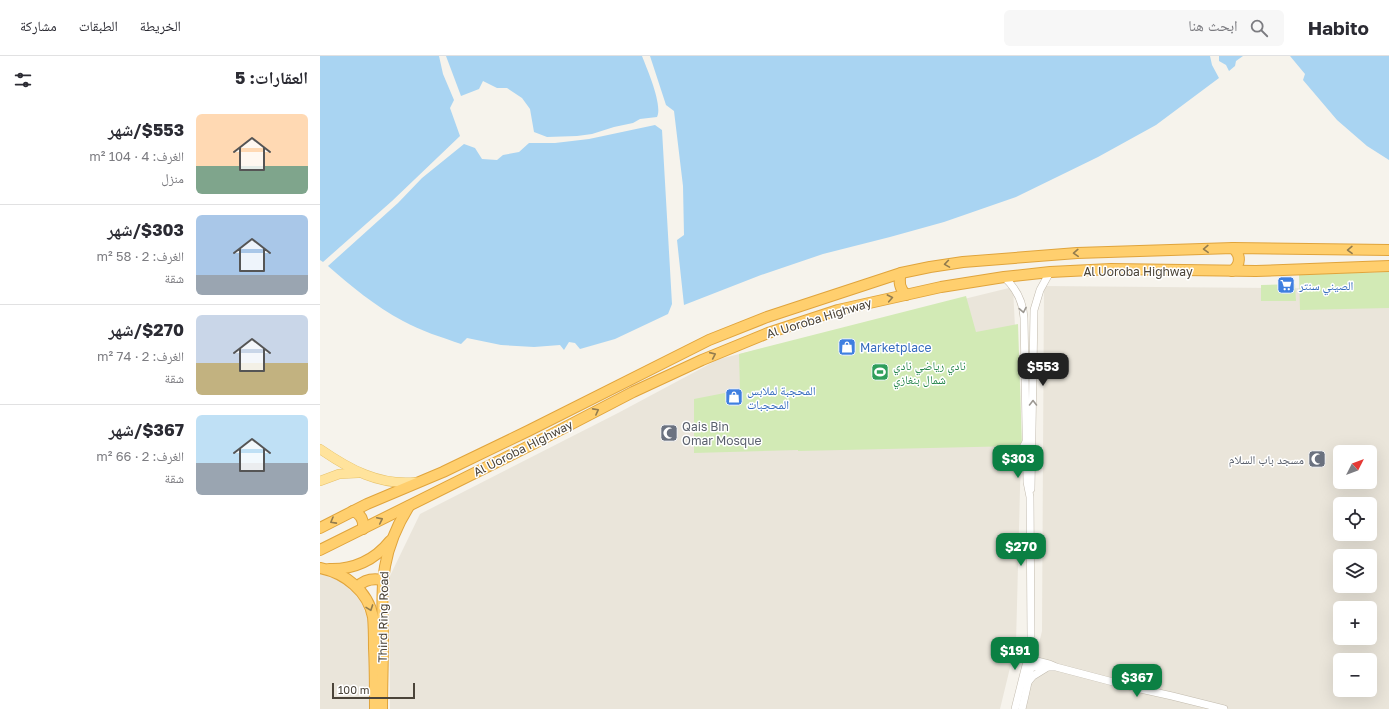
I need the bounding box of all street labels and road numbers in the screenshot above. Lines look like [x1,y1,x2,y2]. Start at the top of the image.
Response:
street label: Al Uoroba Highway [1083,264,1193,279]
street label: Al Uoroba Highway [765,295,874,341]
street label: Al Uoroba Highway [471,416,575,479]
street label: Third Ring Road [375,571,391,663]

